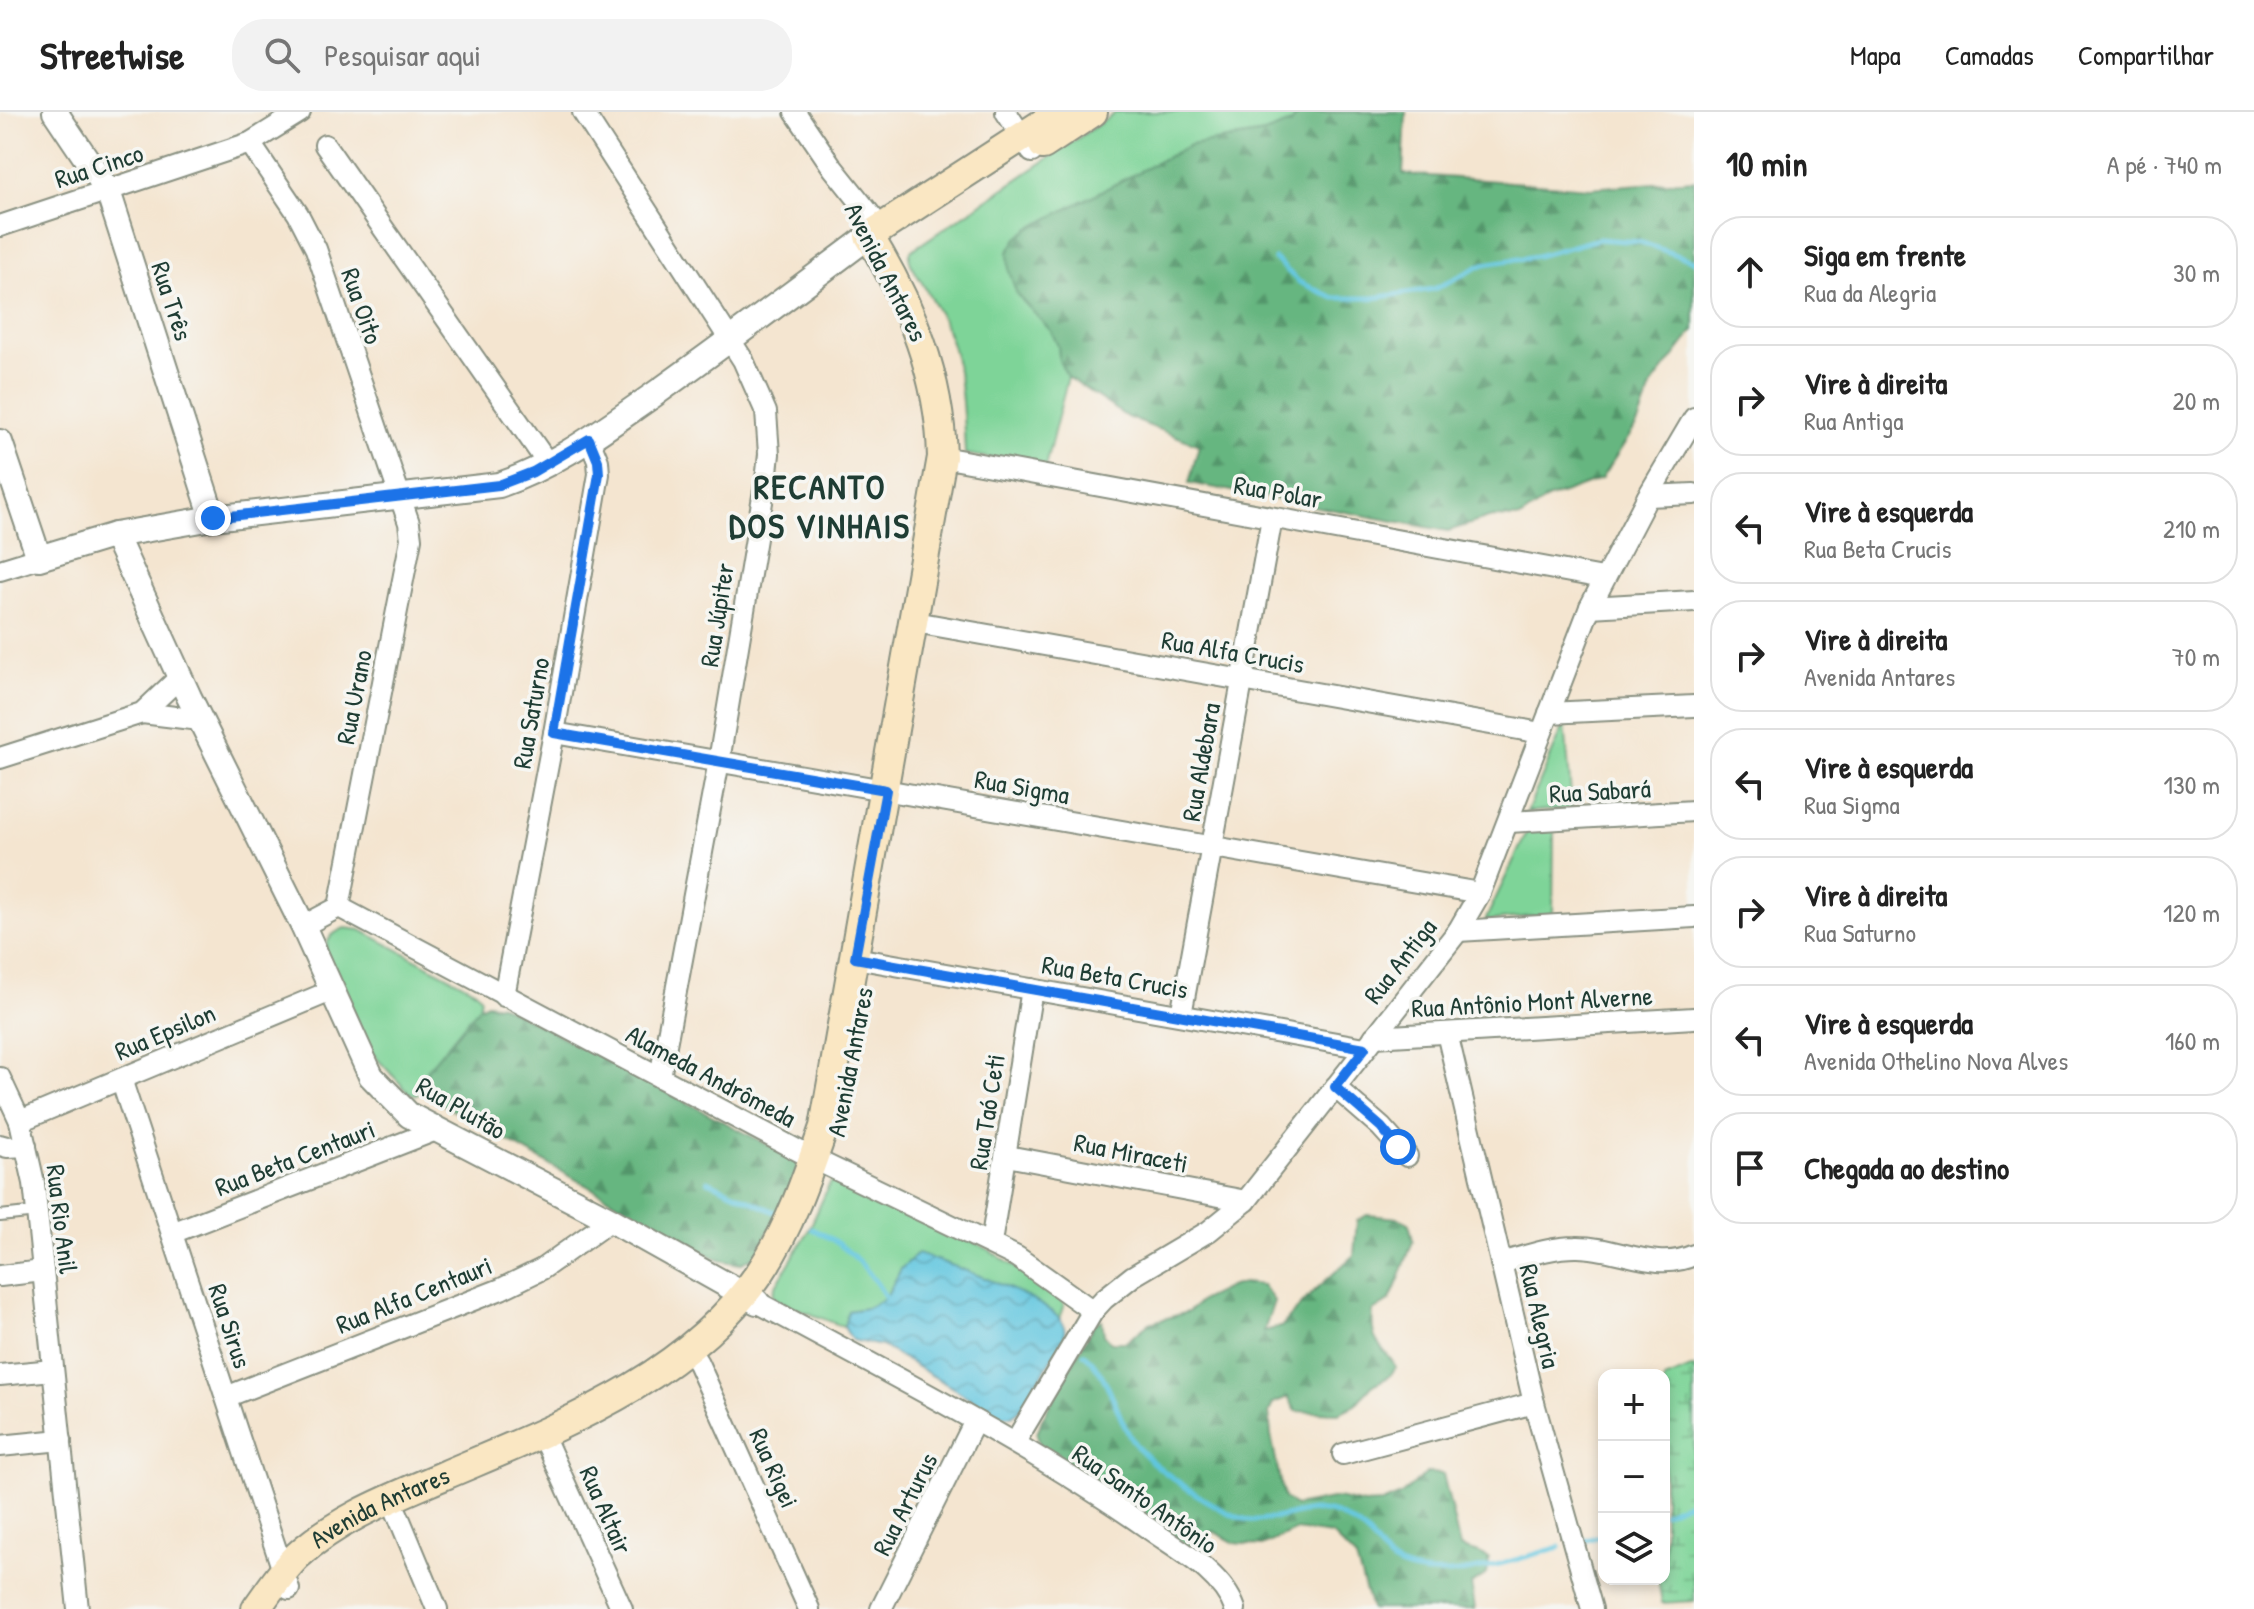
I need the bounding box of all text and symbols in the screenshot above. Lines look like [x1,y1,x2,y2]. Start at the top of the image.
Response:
search box [232,19,792,91]
text: Streetwise [40,29,184,81]
icon: search [260,33,304,77]
text: Pesquisar aqui [324,35,481,75]
text: Mapa [1850,36,1901,74]
text: Camadas [1945,36,2034,74]
text: Compartilhar [2078,36,2214,74]
street label: Rua Cinco [50,135,147,196]
text: 10 min [1726,141,1808,187]
text: A pé · 740 m [2107,147,2222,182]
street label: Avenida Antares [837,196,936,347]
text: Siga em frente [1804,235,1966,275]
icon: ahead [1728,250,1772,294]
text: 30 m [2173,255,2220,290]
street label: Rua Três [143,257,202,345]
street label: Rua Oito [333,263,392,348]
text: Rua da Alegria [1804,275,1936,310]
text: Vire à direita [1804,363,1947,403]
icon: right [1728,378,1772,422]
text: 20 m [2173,383,2220,418]
text: Rua Antiga [1804,403,1903,438]
district label: RECANTO DOS VINHAIS [729,464,911,549]
street label: Rua Polar [1231,467,1325,516]
text: Vire à esquerda [1804,491,1973,531]
route end [195,500,231,536]
icon: left [1728,506,1772,550]
text: 210 m [2163,511,2220,546]
text: Rua Beta Crucis [1804,531,1952,566]
street label: Rua Júpiter [691,561,742,669]
text: Vire à direita [1804,619,1947,659]
street label: Rua Alfa Crucis [1159,622,1307,681]
icon: right [1728,634,1772,678]
text: 70 m [2172,639,2220,674]
street label: Rua Urano [327,647,380,747]
street label: Rua Saturno [504,655,557,771]
text: Avenida Antares [1804,659,1955,694]
street label: Rua Aldebara [1173,700,1228,824]
text: Vire à esquerda [1804,747,1973,787]
street label: Rua Sigma [972,761,1072,812]
icon: left [1728,762,1772,806]
text: 130 m [2164,767,2220,802]
street label: Rua Sabará [1548,770,1652,811]
text: Rua Sigma [1804,787,1900,822]
text: Vire à direita [1804,875,1947,915]
icon: right [1728,890,1772,934]
text: 120 m [2163,895,2220,930]
street label: Rua Antiga [1355,911,1444,1011]
text: Rua Saturno [1804,915,1916,950]
street label: Rua Beta Crucis [1039,946,1191,1007]
street label: Rua Antônio Mont Alverne [1411,978,1653,1025]
street label: Avenida Antares [818,984,881,1139]
street label: Rua Epsilon [109,995,220,1068]
text: Vire à esquerda [1804,1003,1973,1043]
street label: Alameda Andrômeda [620,1016,802,1135]
icon: left [1728,1018,1772,1062]
text: 160 m [2165,1023,2220,1058]
text: Avenida Othelino Nova Alves [1804,1043,2068,1078]
street label: Rua Taó Ceti [960,1052,1013,1172]
street label: Rua Plutão [410,1068,512,1147]
street label: Rua Beta Centauri [210,1111,380,1204]
street label: Rua Miraceti [1071,1124,1191,1181]
route start [1380,1129,1416,1165]
icon: arrive [1728,1146,1772,1190]
text: Chegada ao destino [1804,1148,2009,1188]
street label: Rua Rio Anil [38,1162,87,1276]
street label: Rua Alfa Centauri [331,1247,497,1342]
street label: Rua Alegria [1512,1260,1569,1371]
street label: Rua Sirus [200,1279,260,1372]
map controls [1598,1369,1670,1585]
button: + [1598,1369,1670,1441]
street label: Rua Rigei [741,1422,807,1513]
street label: Rua Santo Antônio [1066,1436,1225,1562]
button: − [1598,1441,1670,1513]
street label: Rua Arturus [864,1446,945,1561]
street label: Avenida Antares [303,1457,455,1556]
street label: Rua Altair [572,1460,641,1559]
button: layers [1598,1513,1670,1585]

